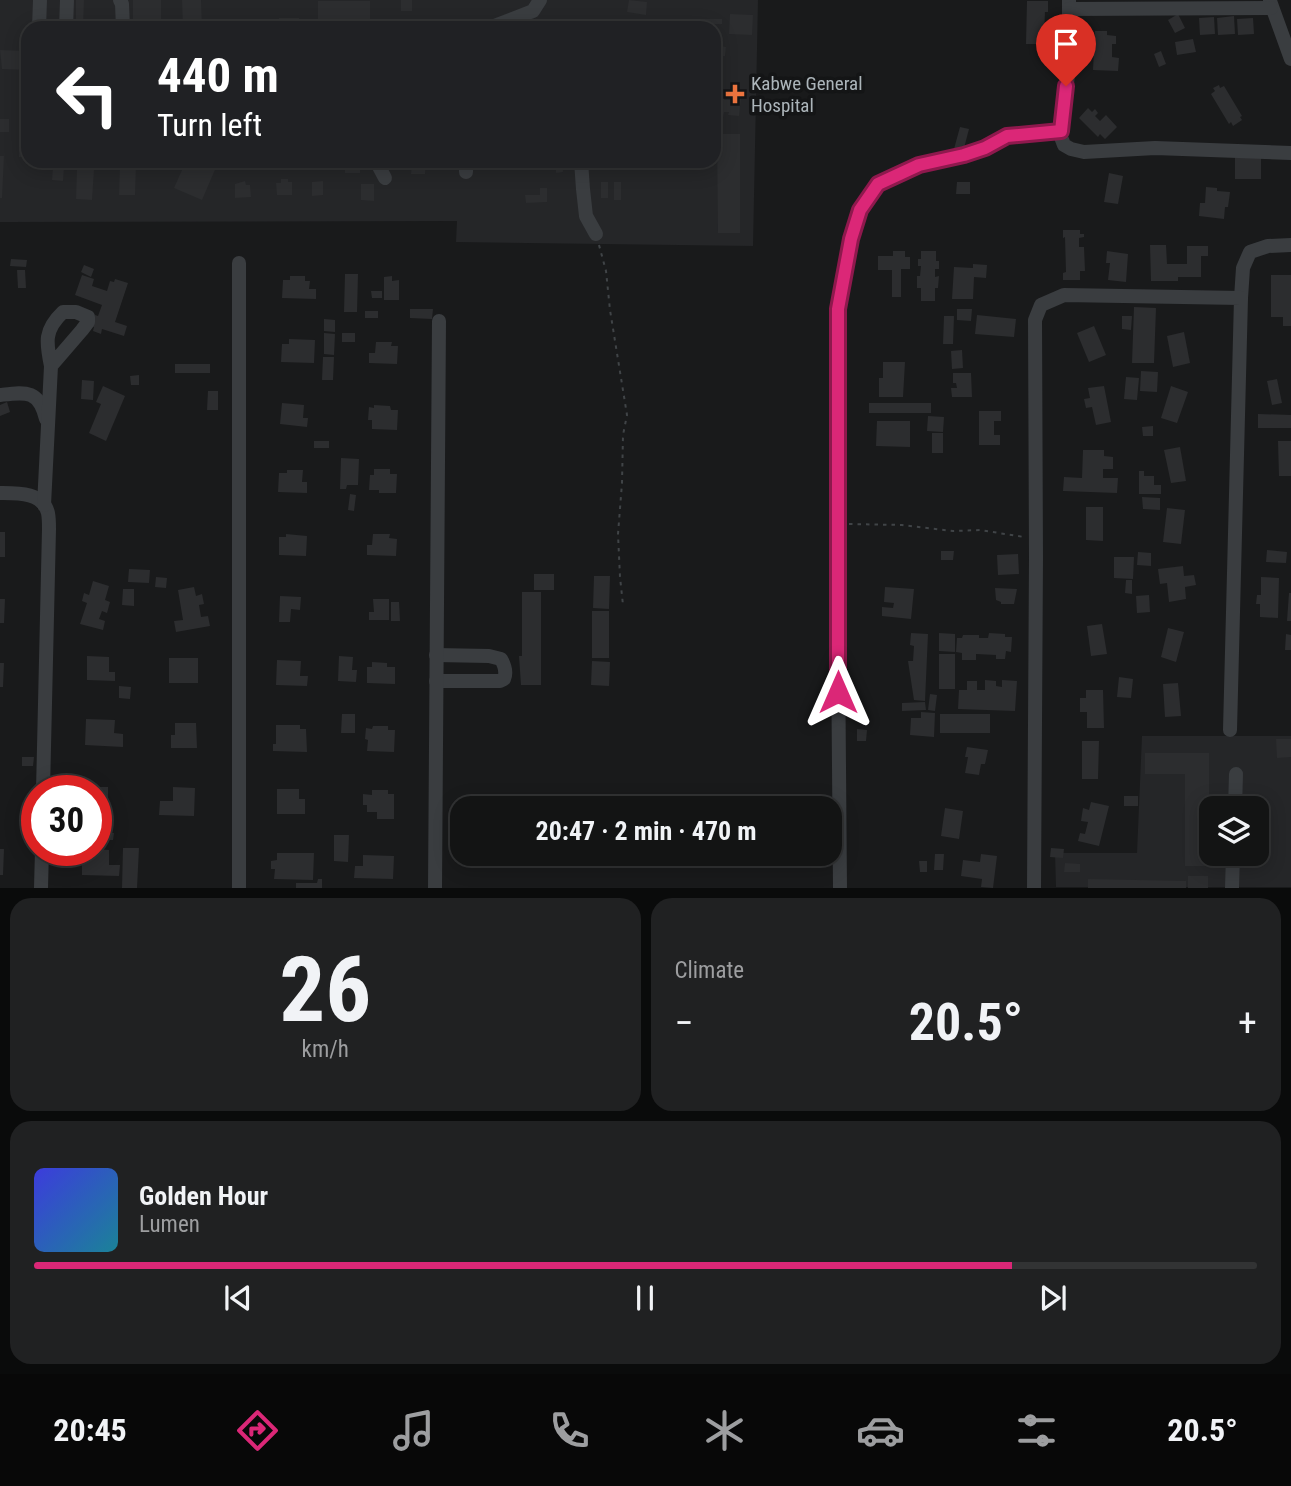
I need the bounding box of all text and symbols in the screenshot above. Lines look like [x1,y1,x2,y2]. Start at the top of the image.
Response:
pin [1036,14,1096,86]
icon: arrive [1047,25,1085,63]
text: 440 m [157,47,279,104]
icon: left [42,49,133,140]
place label: Kabwe General Hospital [751,72,863,117]
marker: Kabwe General Hospital [725,84,745,104]
text: Turn left [157,106,262,144]
position arrow [801,655,875,729]
speed limit sign: 30 [21,775,112,866]
map controls [1199,796,1269,866]
button: layers [1199,796,1269,866]
text: 20:47 · 2 min · 470 m [536,816,756,846]
text: 26 [279,937,371,1043]
text: Climate [675,957,744,984]
text: 20.5° [909,992,1023,1053]
text: − [675,1001,694,1045]
text: + [1238,1001,1257,1045]
text: km/h [302,1036,349,1063]
text: Golden Hour [139,1181,268,1211]
text: Lumen [139,1211,200,1238]
icon: previous [219,1279,257,1317]
icon: pause [626,1279,664,1317]
icon: next [1034,1279,1072,1317]
icon: directions [233,1406,282,1455]
icon: music [389,1406,438,1455]
icon: phone [545,1406,594,1455]
icon: climate [700,1406,749,1455]
icon: car [856,1406,905,1455]
icon: filters [1012,1406,1061,1455]
text: 20:45 [53,1411,127,1449]
text: 20.5° [1167,1411,1238,1449]

